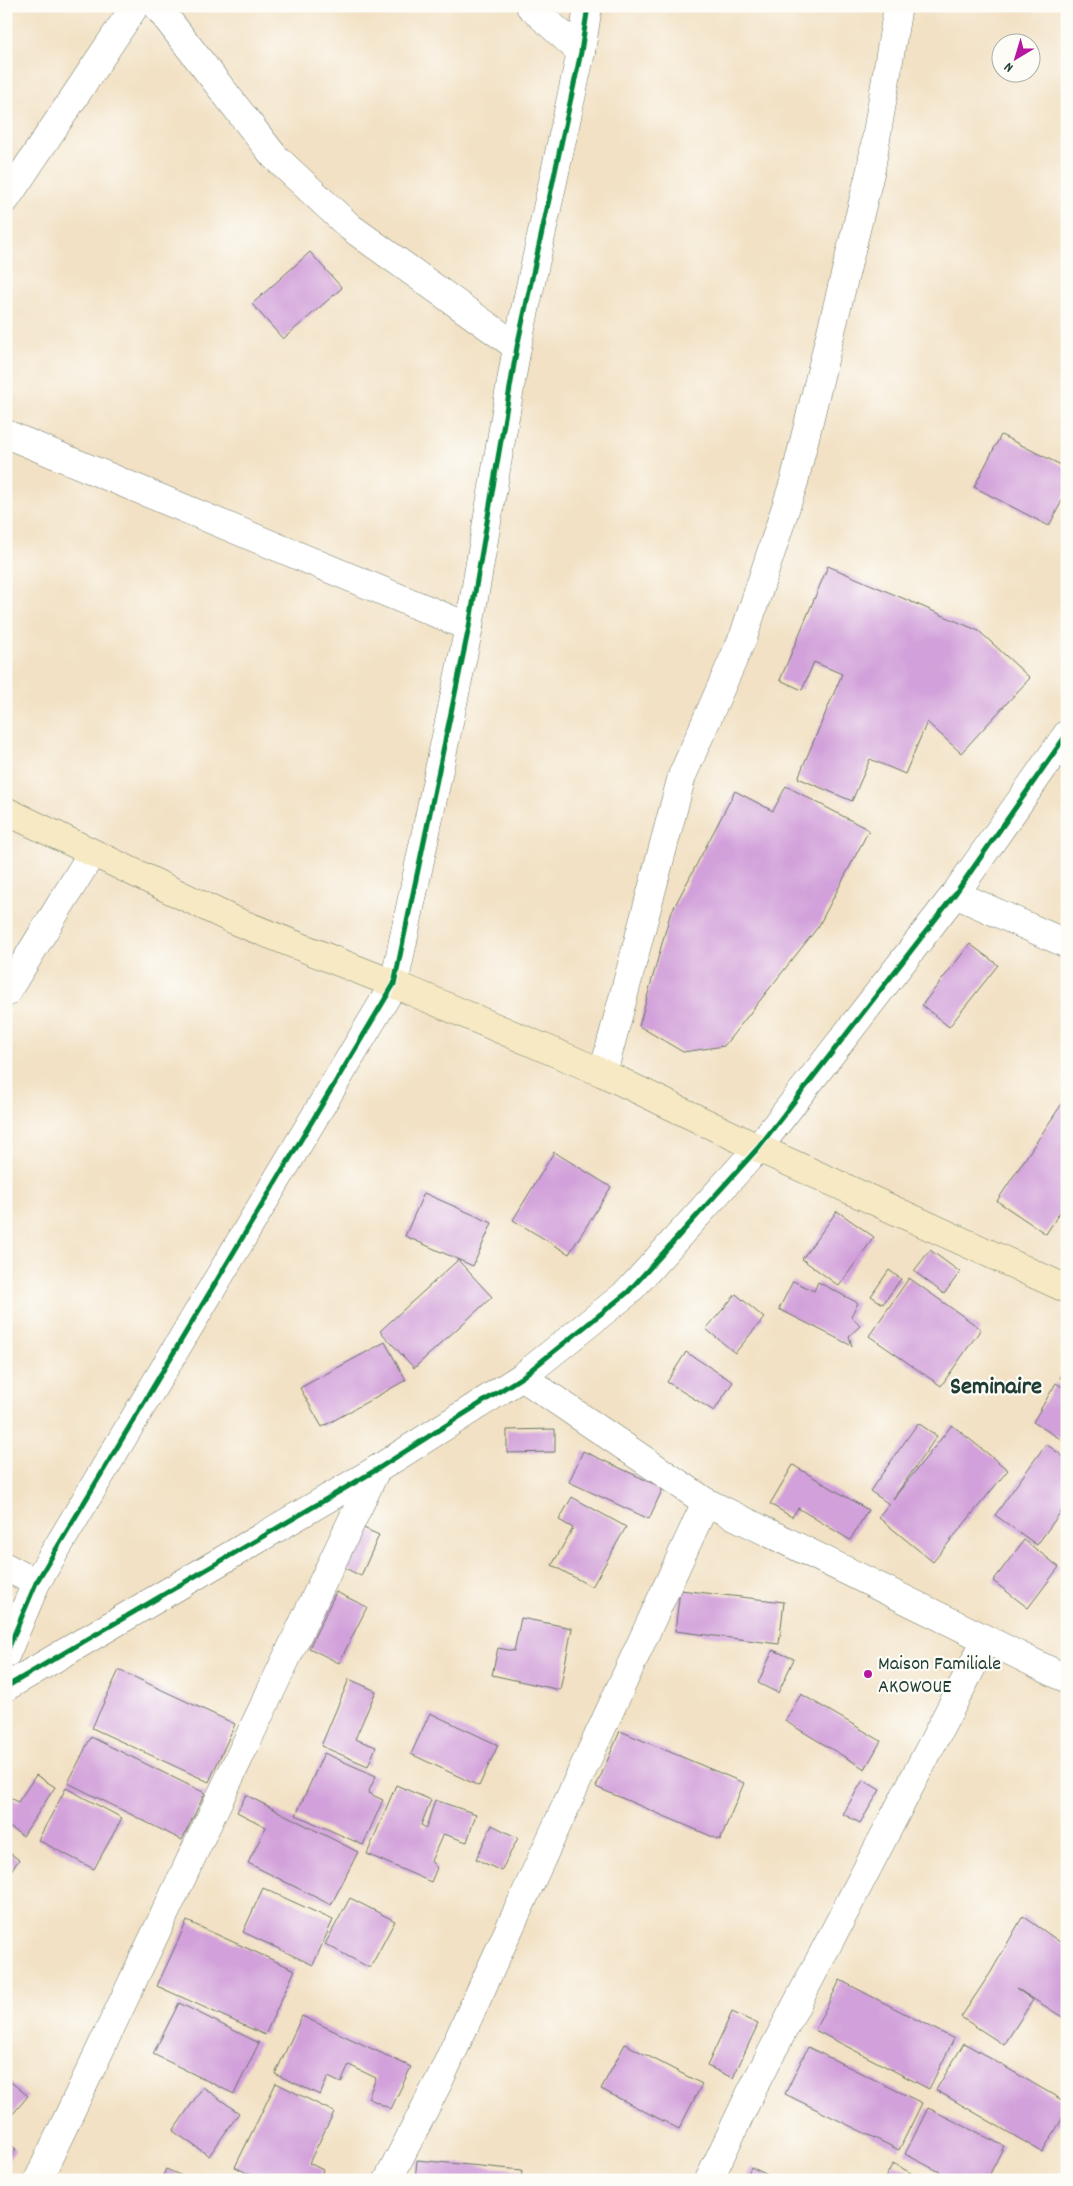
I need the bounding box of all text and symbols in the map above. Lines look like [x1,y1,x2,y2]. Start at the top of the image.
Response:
north arrow [990,32,1040,82]
text: N [1000,57,1018,77]
district label: Seminaire [950,1370,1042,1406]
place label: Maison Familiale AKOWOUE [878,1651,1001,1702]
marker: Maison Familiale AKOWOUE [862,1668,874,1680]

